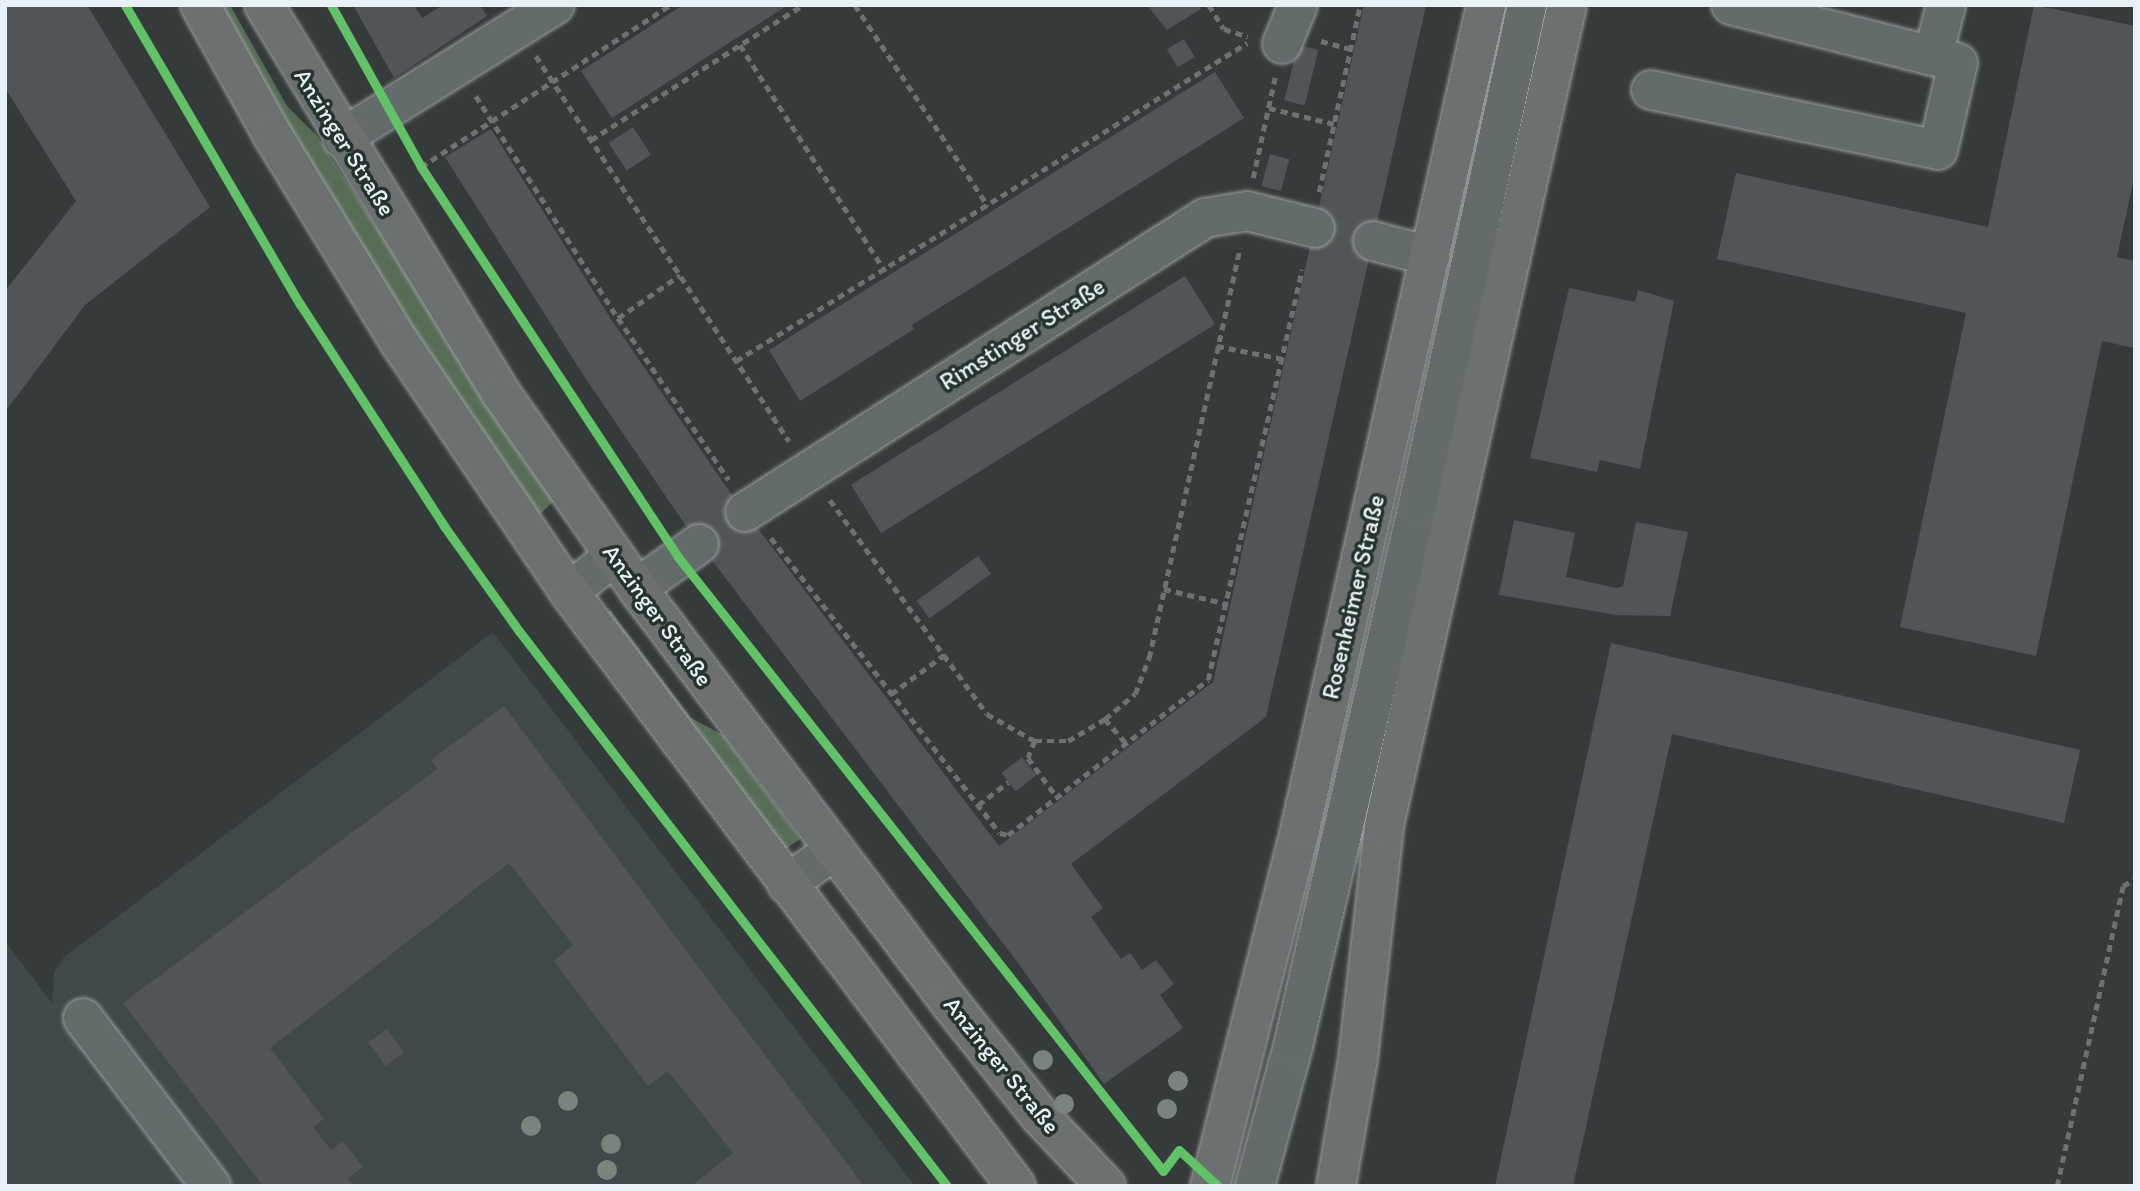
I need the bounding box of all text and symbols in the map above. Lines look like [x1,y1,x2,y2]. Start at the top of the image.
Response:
street label: Anzinger Straße [288,63,402,221]
street label: Rimstinger Straße [934,272,1110,396]
street label: Rosenheimer Straße [1316,492,1390,702]
street label: Anzinger Straße [597,539,719,691]
street label: Anzinger Straße [938,991,1066,1139]

